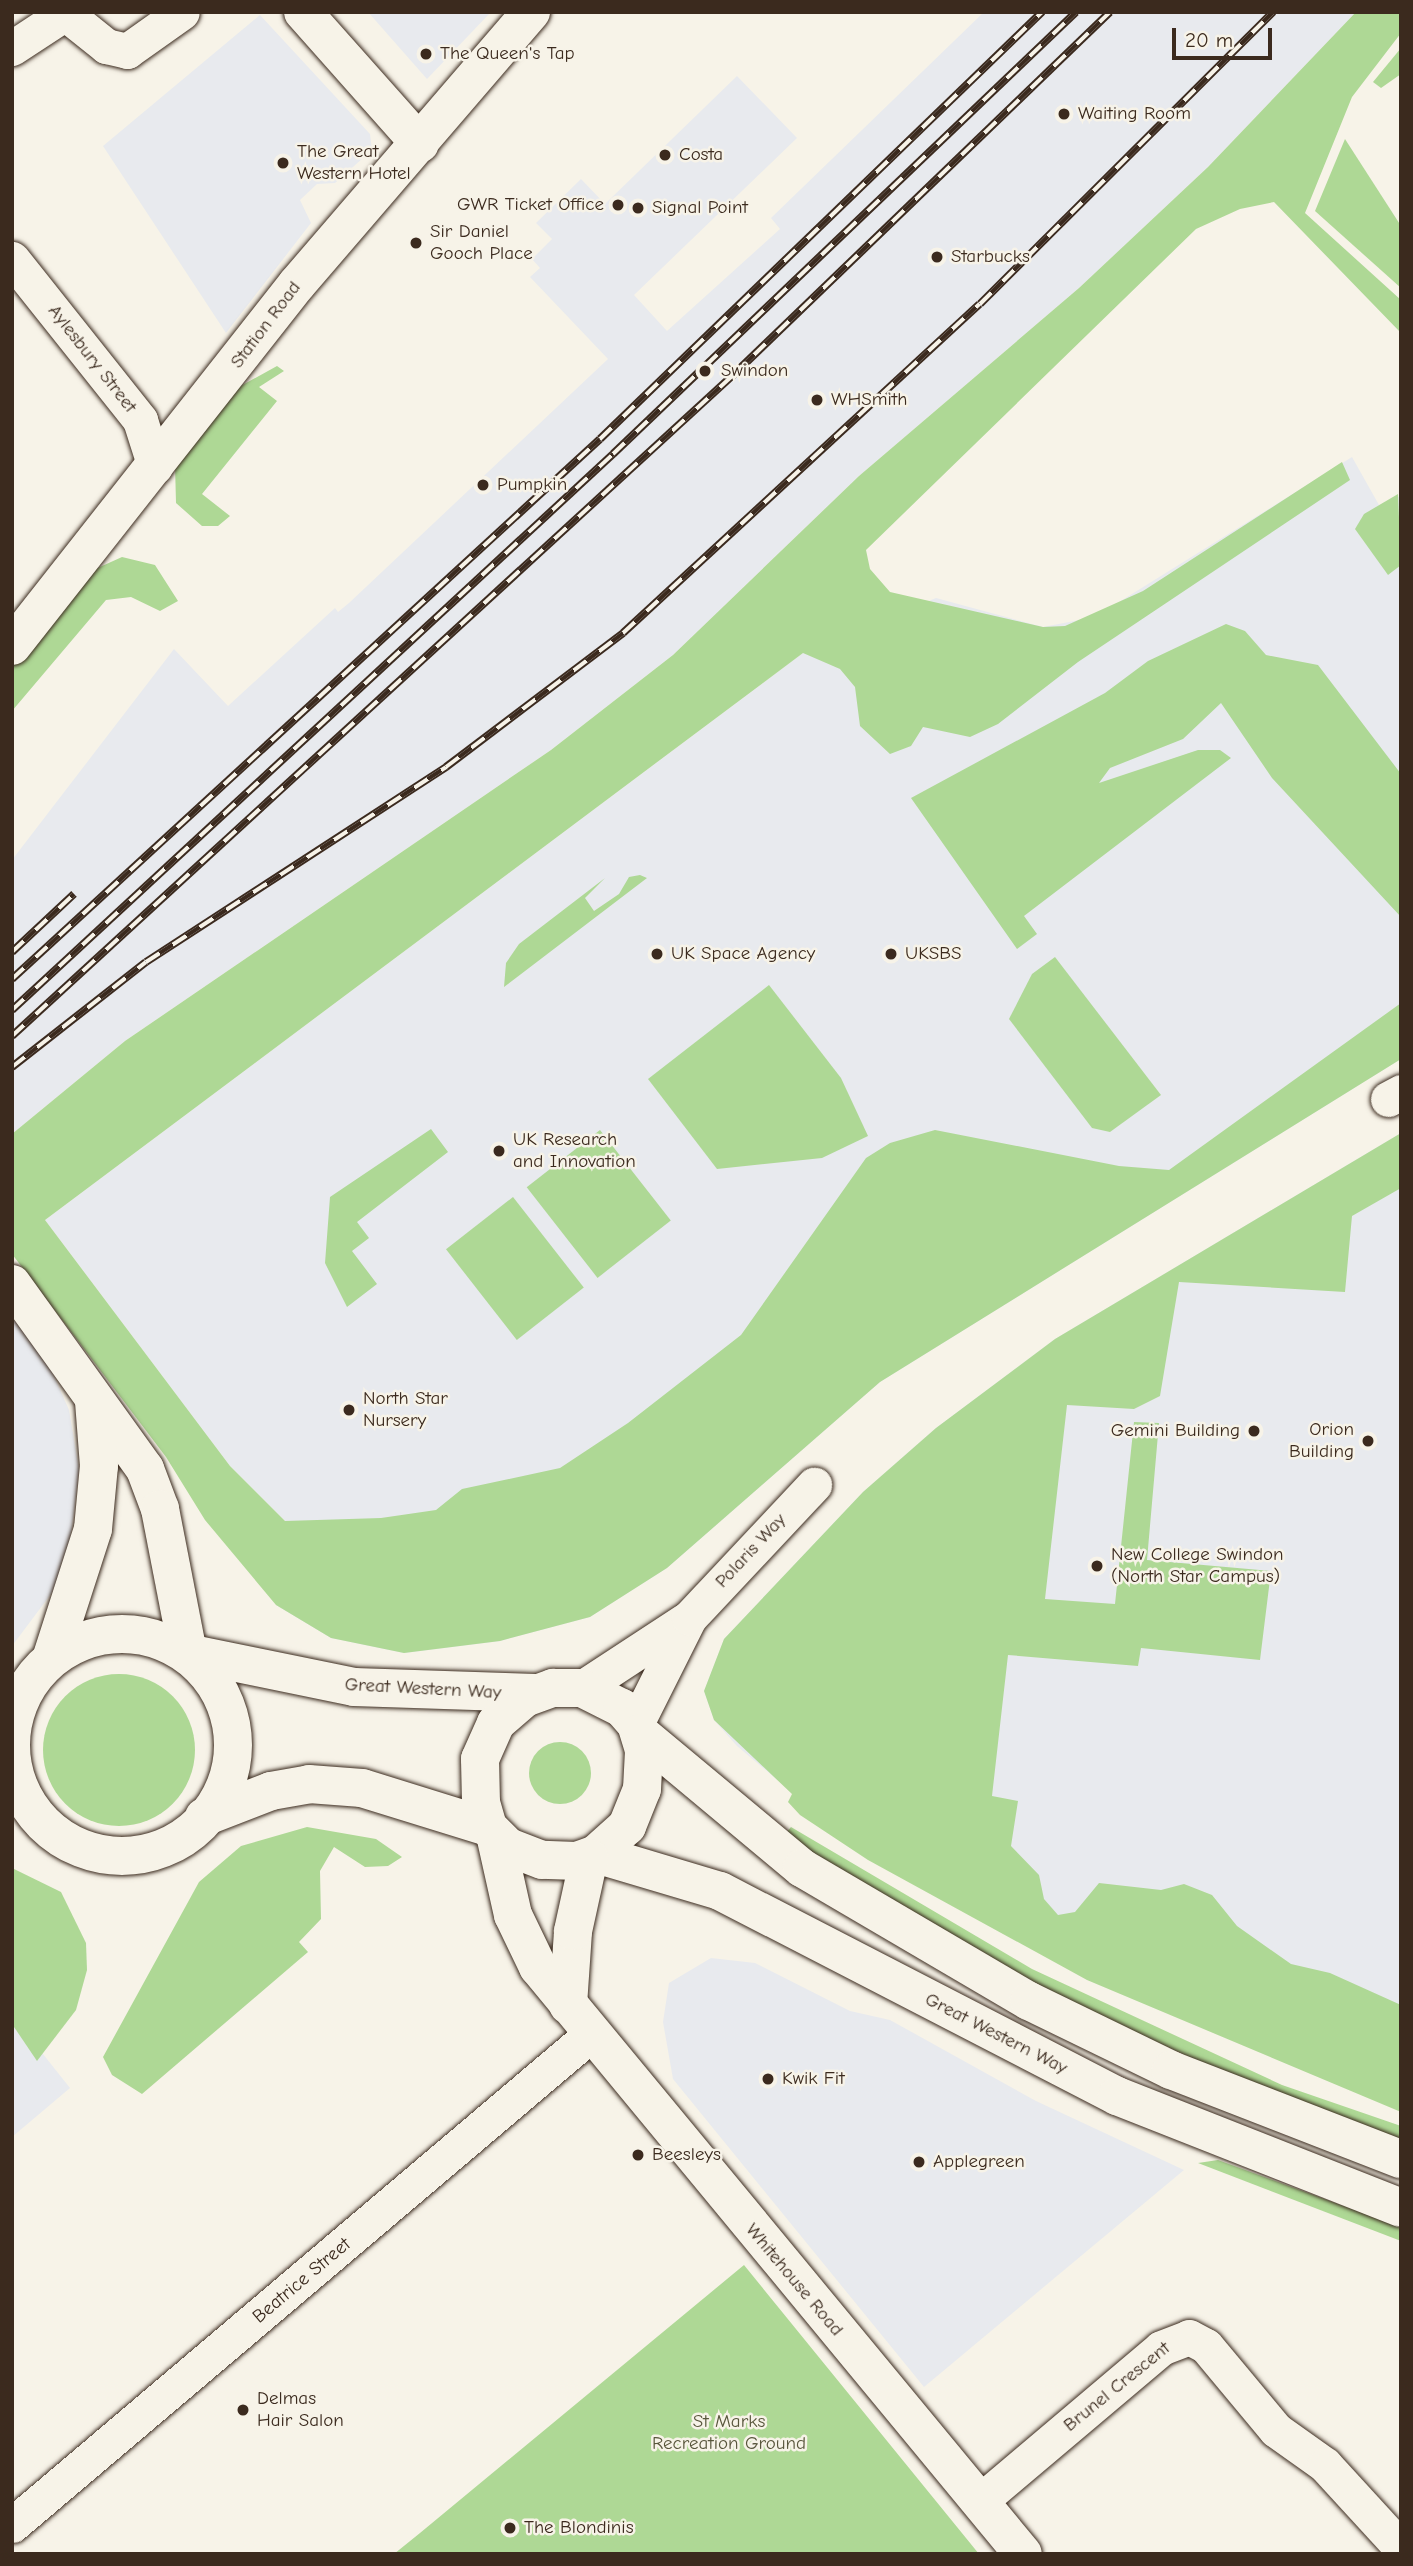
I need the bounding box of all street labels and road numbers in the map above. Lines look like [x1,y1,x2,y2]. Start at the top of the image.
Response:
street label: Station Road [226,277,306,373]
street label: Aylesbury Street [43,300,141,418]
street label: Polaris Way [711,1509,791,1593]
street label: Great Western Way [344,1674,502,1704]
street label: Great Western Way [921,1988,1071,2080]
street label: Whitehouse Road [740,2219,848,2341]
street label: Beatrice Street [248,2233,356,2329]
street label: Brunel Crescent [1059,2337,1175,2437]

